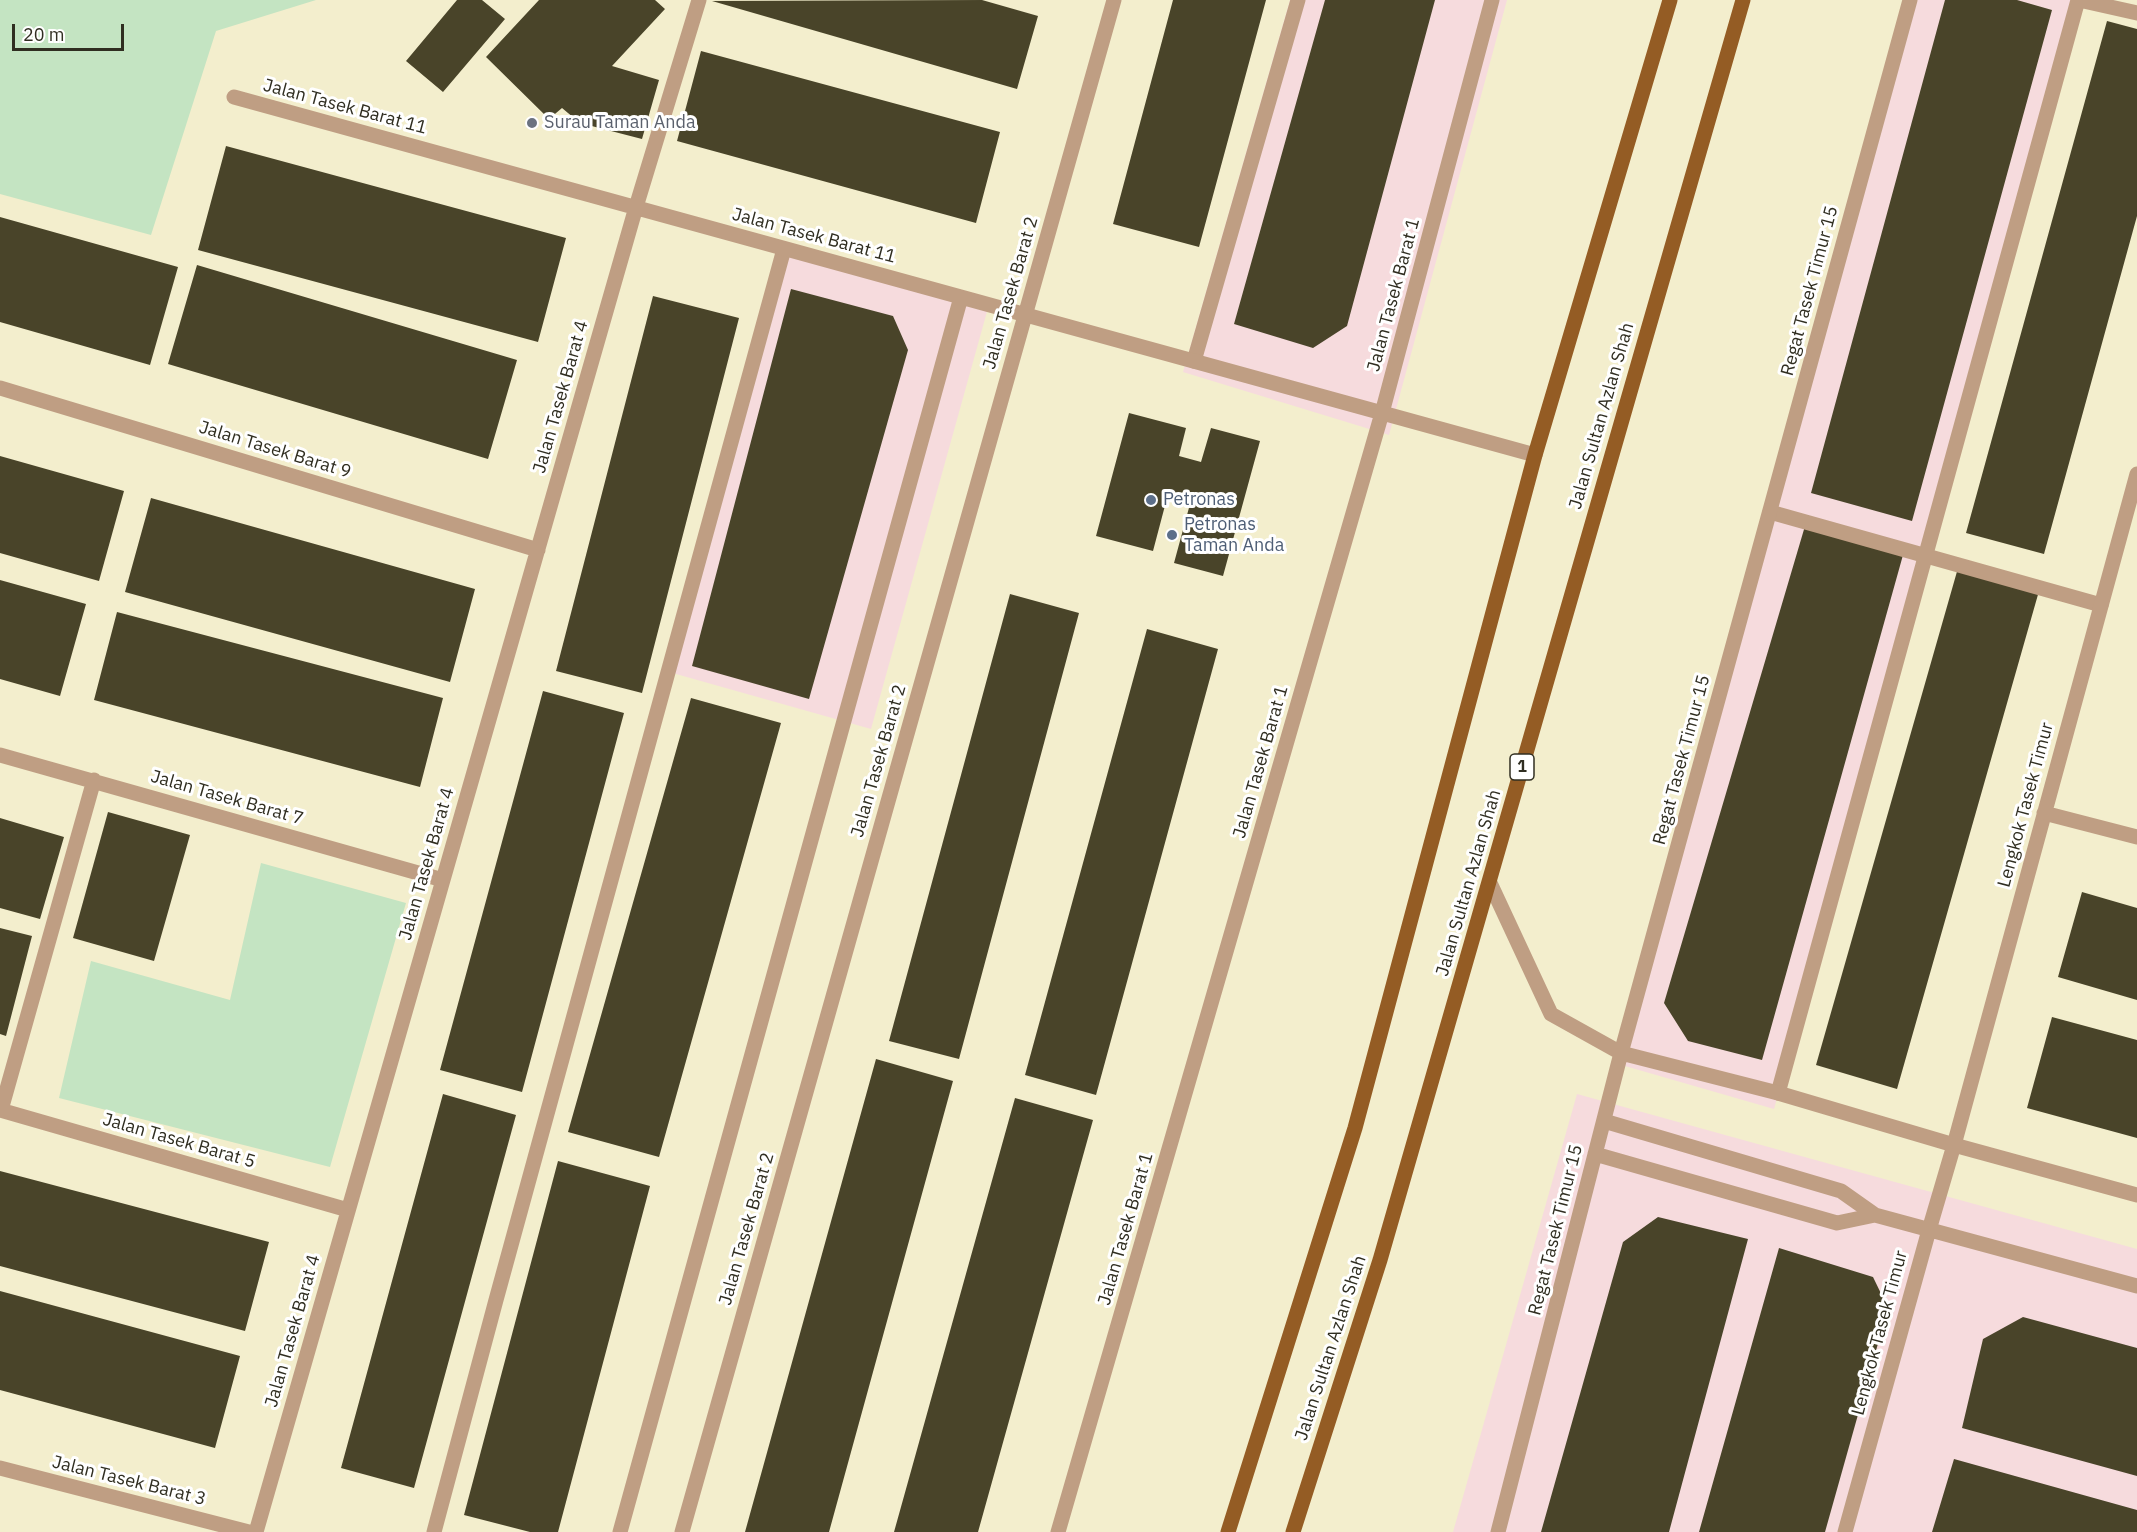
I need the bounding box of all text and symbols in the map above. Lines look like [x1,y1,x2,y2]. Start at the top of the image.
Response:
scale bar [15,12,128,50]
text: 20 m [23,23,65,46]
street label: Jalan Tasek Barat 11 [261,75,429,139]
place label: Surau Taman Anda [544,112,696,134]
marker: Surau Taman Anda [525,116,539,130]
street label: Jalan Tasek Barat 11 [730,204,898,268]
street label: Regat Tasek Timur 15 [1777,204,1843,378]
street label: Jalan Tasek Barat 2 [979,214,1043,372]
street label: Jalan Tasek Barat 1 [1363,216,1425,374]
street label: Jalan Tasek Barat 4 [529,318,593,476]
street label: Jalan Sultan Azlan Shah [1565,320,1639,512]
street label: Jalan Tasek Barat 9 [196,417,354,483]
place label: Petronas [1163,489,1235,511]
marker: Petronas [1144,493,1158,507]
place label: Petronas Taman Anda [1184,514,1284,556]
marker: Petronas Taman Anda [1165,528,1179,542]
street label: Regat Tasek Timur 15 [1649,673,1715,847]
street label: Jalan Tasek Barat 2 [847,682,911,840]
street label: Jalan Tasek Barat 1 [1229,683,1293,841]
street label: Lengkok Tasek Timur [1994,720,2058,890]
road number: 1 [1510,754,1534,780]
street label: Jalan Tasek Barat 7 [148,766,306,830]
street label: Jalan Tasek Barat 4 [395,785,459,943]
street label: Jalan Sultan Azlan Shah [1432,787,1506,979]
street label: Jalan Tasek Barat 5 [100,1109,258,1173]
street label: Regat Tasek Timur 15 [1524,1142,1588,1318]
street label: Jalan Tasek Barat 2 [715,1150,779,1308]
street label: Jalan Tasek Barat 1 [1094,1150,1158,1308]
street label: Lengkok Tasek Timur [1848,1248,1912,1418]
street label: Jalan Tasek Barat 4 [261,1252,325,1410]
street label: Jalan Sultan Azlan Shah [1291,1253,1371,1443]
street label: Jalan Tasek Barat 3 [50,1451,208,1511]

